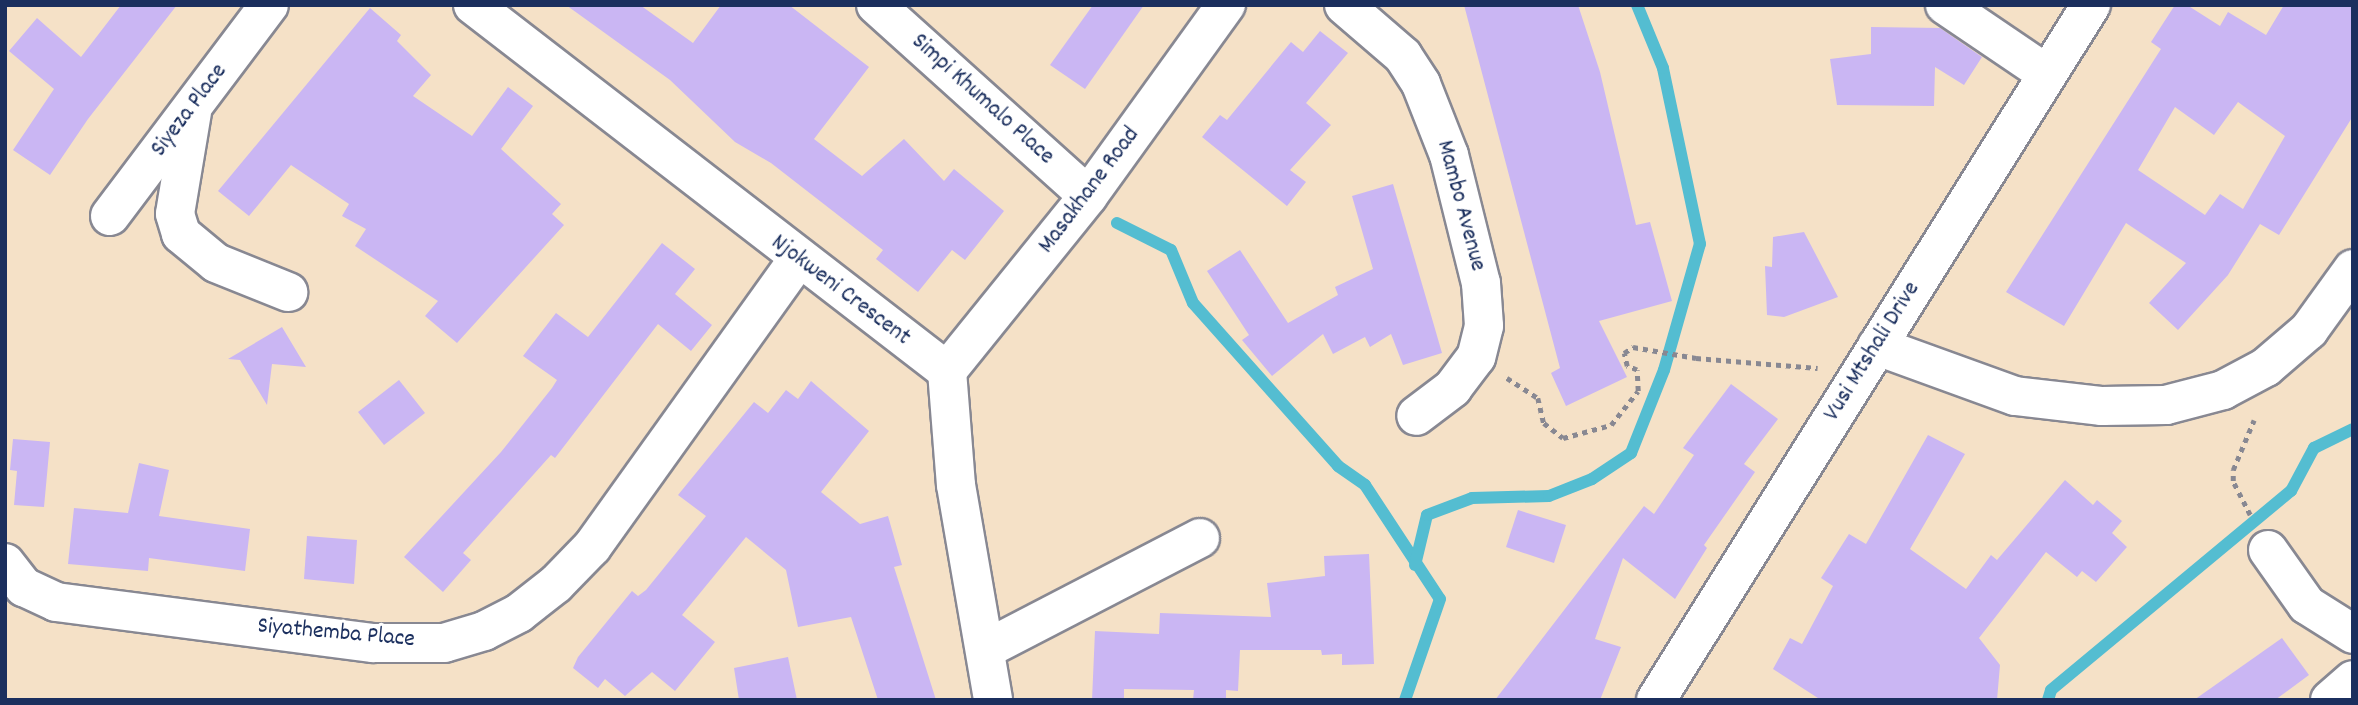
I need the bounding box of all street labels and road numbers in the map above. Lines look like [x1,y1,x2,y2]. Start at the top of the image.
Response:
street label: Simpi Khumalo Place [905,28,1059,172]
street label: Siyeza Place [146,59,234,163]
street label: Masakhane Road [1033,122,1147,260]
street label: Mambo Avenue [1429,138,1491,274]
street label: Njokweni Crescent [765,229,915,353]
street label: Vusi Mtshali Drive [1819,277,1927,427]
street label: Siyathemba Place [256,613,416,655]

